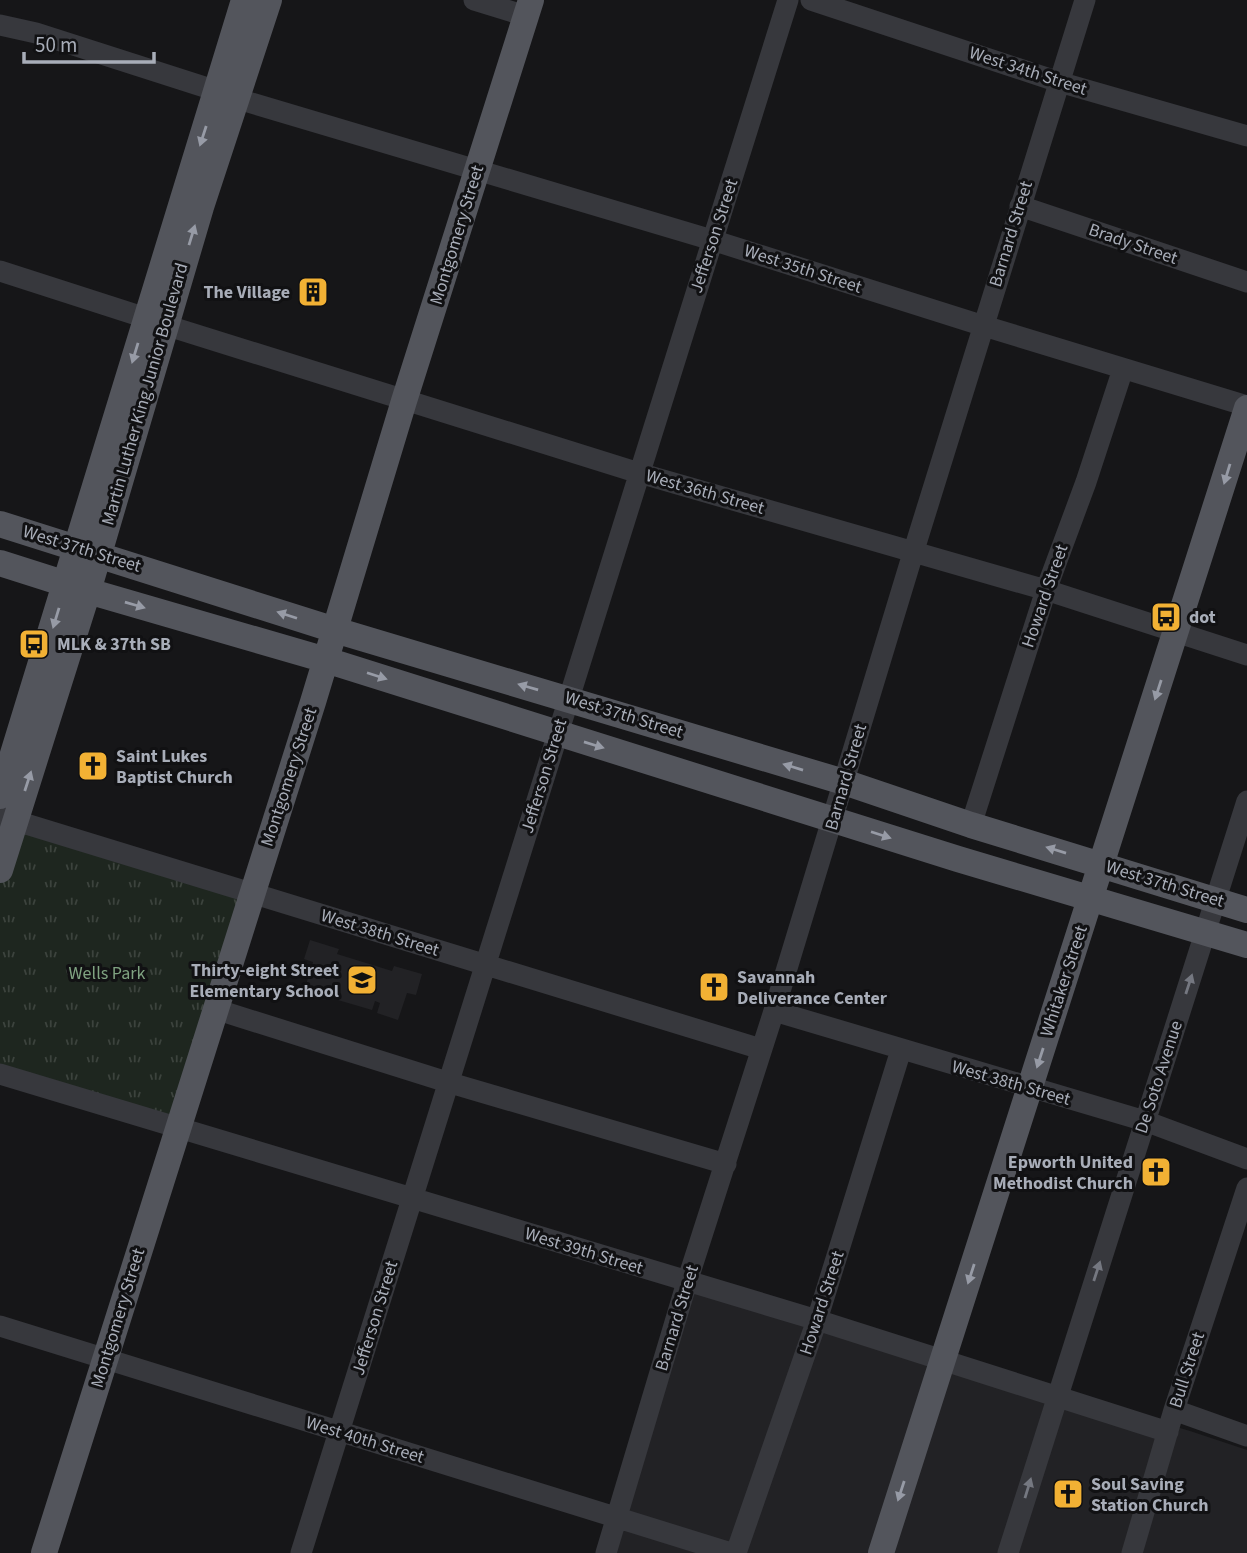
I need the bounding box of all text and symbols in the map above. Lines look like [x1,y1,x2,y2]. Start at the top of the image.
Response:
scale bar [24,21,154,65]
text: 50 m [35,30,77,60]
street label: West 34th Street [966,40,1090,102]
one-way arrow [197,125,208,146]
street label: Montgomery Street [424,162,490,308]
street label: Jefferson Street [684,176,744,296]
street label: Barnard Street [983,178,1039,290]
street label: Brady Street [1085,217,1181,271]
one-way arrow [188,224,198,245]
street label: West 35th Street [741,238,865,300]
street label: Martin Luther King Junior Boulevard [96,260,194,528]
building icon: The Village [296,275,330,309]
place label: The Village [203,280,290,305]
one-way arrow [129,342,139,363]
street label: West 36th Street [643,463,767,521]
one-way arrow [1221,463,1231,484]
street label: West 37th Street [20,519,144,579]
street label: Howard Street [1016,541,1074,651]
one-way arrow [125,600,146,610]
bus stop icon: dot [1149,600,1183,634]
place label: dot [1189,605,1216,630]
one-way arrow [50,607,61,628]
one-way arrow [276,609,297,619]
bus stop icon: MLK & 37th SB [17,627,51,661]
place label: MLK & 37th SB [57,632,171,657]
one-way arrow [367,672,388,682]
one-way arrow [1152,680,1162,701]
one-way arrow [517,681,538,691]
street label: West 37th Street [562,685,686,745]
street label: Montgomery Street [255,704,323,850]
street label: Jefferson Street [515,716,573,836]
street label: Barnard Street [819,721,873,833]
one-way arrow [584,740,605,750]
place label: Saint Lukes Baptist Church [116,744,233,790]
church icon: Saint Lukes Baptist Church [76,749,110,783]
one-way arrow [782,761,803,771]
one-way arrow [24,771,34,792]
one-way arrow [871,830,892,840]
one-way arrow [1046,845,1067,855]
street label: West 37th Street [1103,854,1227,914]
street label: West 38th Street [318,903,442,963]
street label: Whitaker Street [1034,922,1094,1040]
place label: Thirty-eight Street Elementary School [189,958,339,1004]
park label: Wells Park [68,961,146,986]
school or university icon: Thirty-eight Street Elementary School [345,963,379,997]
place label: Savannah Deliverance Center [737,965,888,1011]
church icon: Savannah Deliverance Center [697,970,731,1004]
one-way arrow [1184,974,1194,995]
street label: De Soto Avenue [1129,1017,1189,1137]
one-way arrow [1034,1047,1045,1068]
street label: West 38th Street [949,1054,1073,1112]
place label: Epworth United Methodist Church [993,1150,1133,1196]
church icon: Epworth United Methodist Church [1139,1155,1173,1189]
street label: West 39th Street [522,1221,646,1281]
street label: Montgomery Street [85,1245,151,1391]
street label: Howard Street [793,1248,851,1358]
street label: Jefferson Street [346,1258,404,1378]
one-way arrow [1092,1260,1102,1281]
street label: Barnard Street [649,1262,705,1374]
one-way arrow [965,1264,976,1285]
street label: Bull Street [1163,1329,1211,1411]
street label: West 40th Street [303,1410,427,1470]
place label: Soul Saving Station Church [1091,1472,1209,1518]
one-way arrow [1024,1477,1034,1498]
church icon: Soul Saving Station Church [1051,1477,1085,1511]
one-way arrow [896,1481,906,1502]

